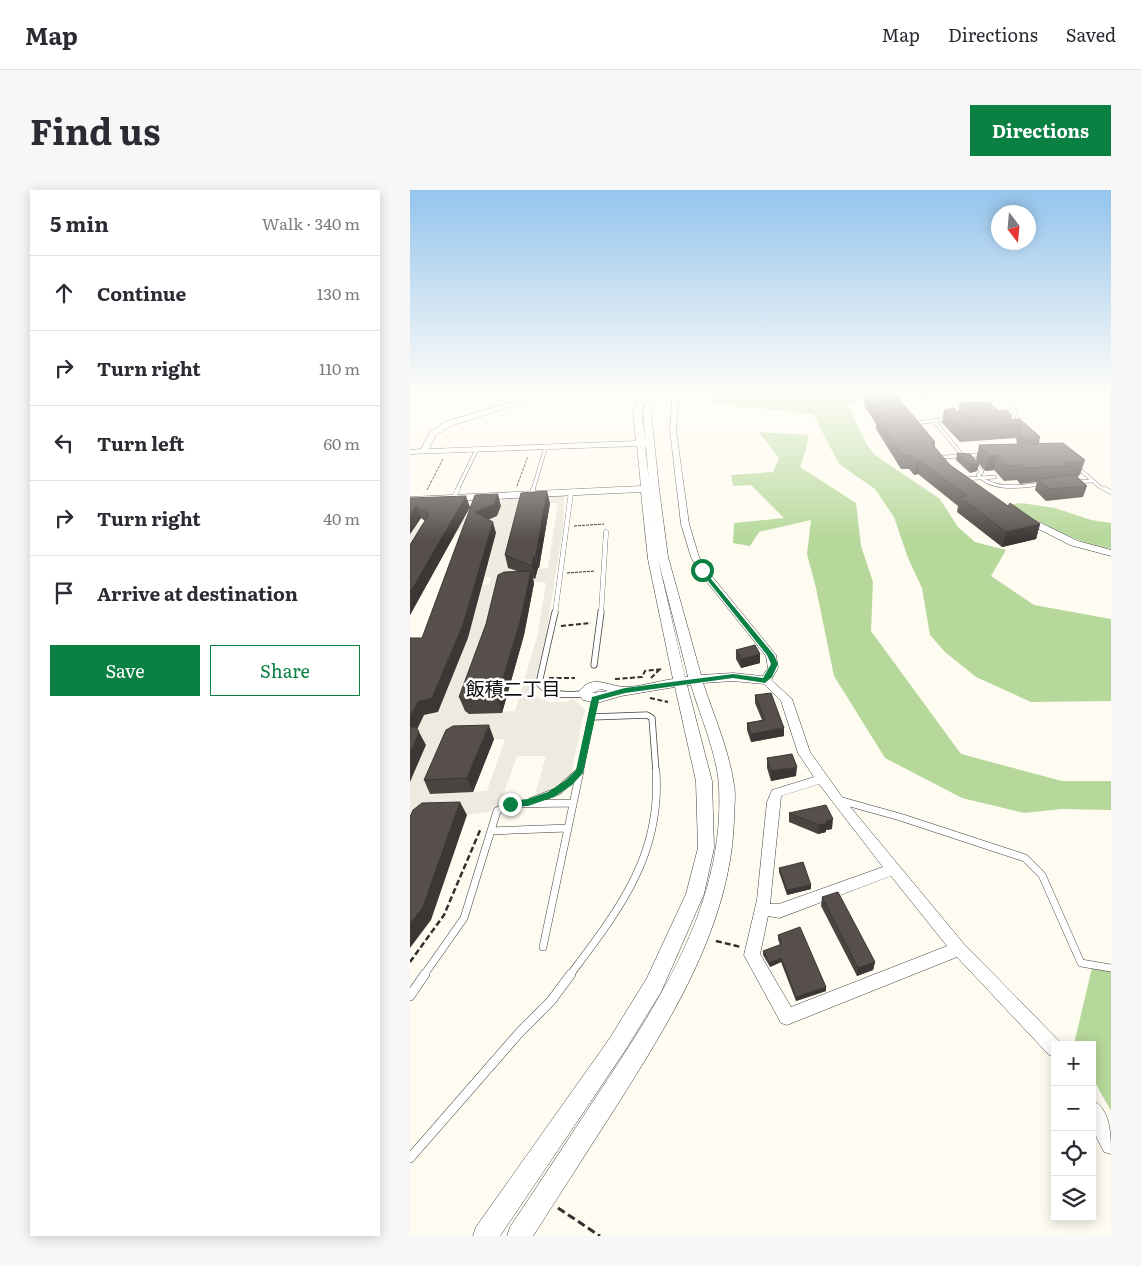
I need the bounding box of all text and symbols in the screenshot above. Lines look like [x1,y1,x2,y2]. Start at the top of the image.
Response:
text: Map [25,17,78,52]
text: Map [882,21,920,48]
text: Directions [948,21,1038,48]
text: Saved [1066,21,1116,48]
text: Find us [30,104,160,156]
button: Directions [970,105,1111,156]
north arrow [991,205,1036,250]
text: 5 min [50,207,109,238]
text: Walk · 340 m [262,211,360,235]
icon: ahead [50,279,78,307]
text: Continue [97,279,186,307]
text: 130 m [317,281,360,305]
icon: right [50,354,78,382]
text: Turn right [97,354,201,382]
text: 110 m [319,356,360,380]
icon: left [50,429,78,457]
text: Turn left [97,429,184,457]
text: 60 m [323,431,360,455]
icon: right [50,504,78,532]
text: Turn right [97,504,201,532]
text: 40 m [323,506,360,530]
route start [691,559,714,582]
icon: arrive [50,579,78,607]
text: Arrive at destination [97,579,298,607]
button: Save [50,645,200,696]
button: Share [210,645,360,696]
district label: 飯積二丁目 [465,674,561,702]
route end [499,793,522,816]
map controls [1051,1041,1096,1221]
button: + [1051,1041,1096,1086]
button: − [1051,1086,1096,1131]
button: locate [1051,1131,1096,1176]
button: layers [1051,1176,1096,1221]

